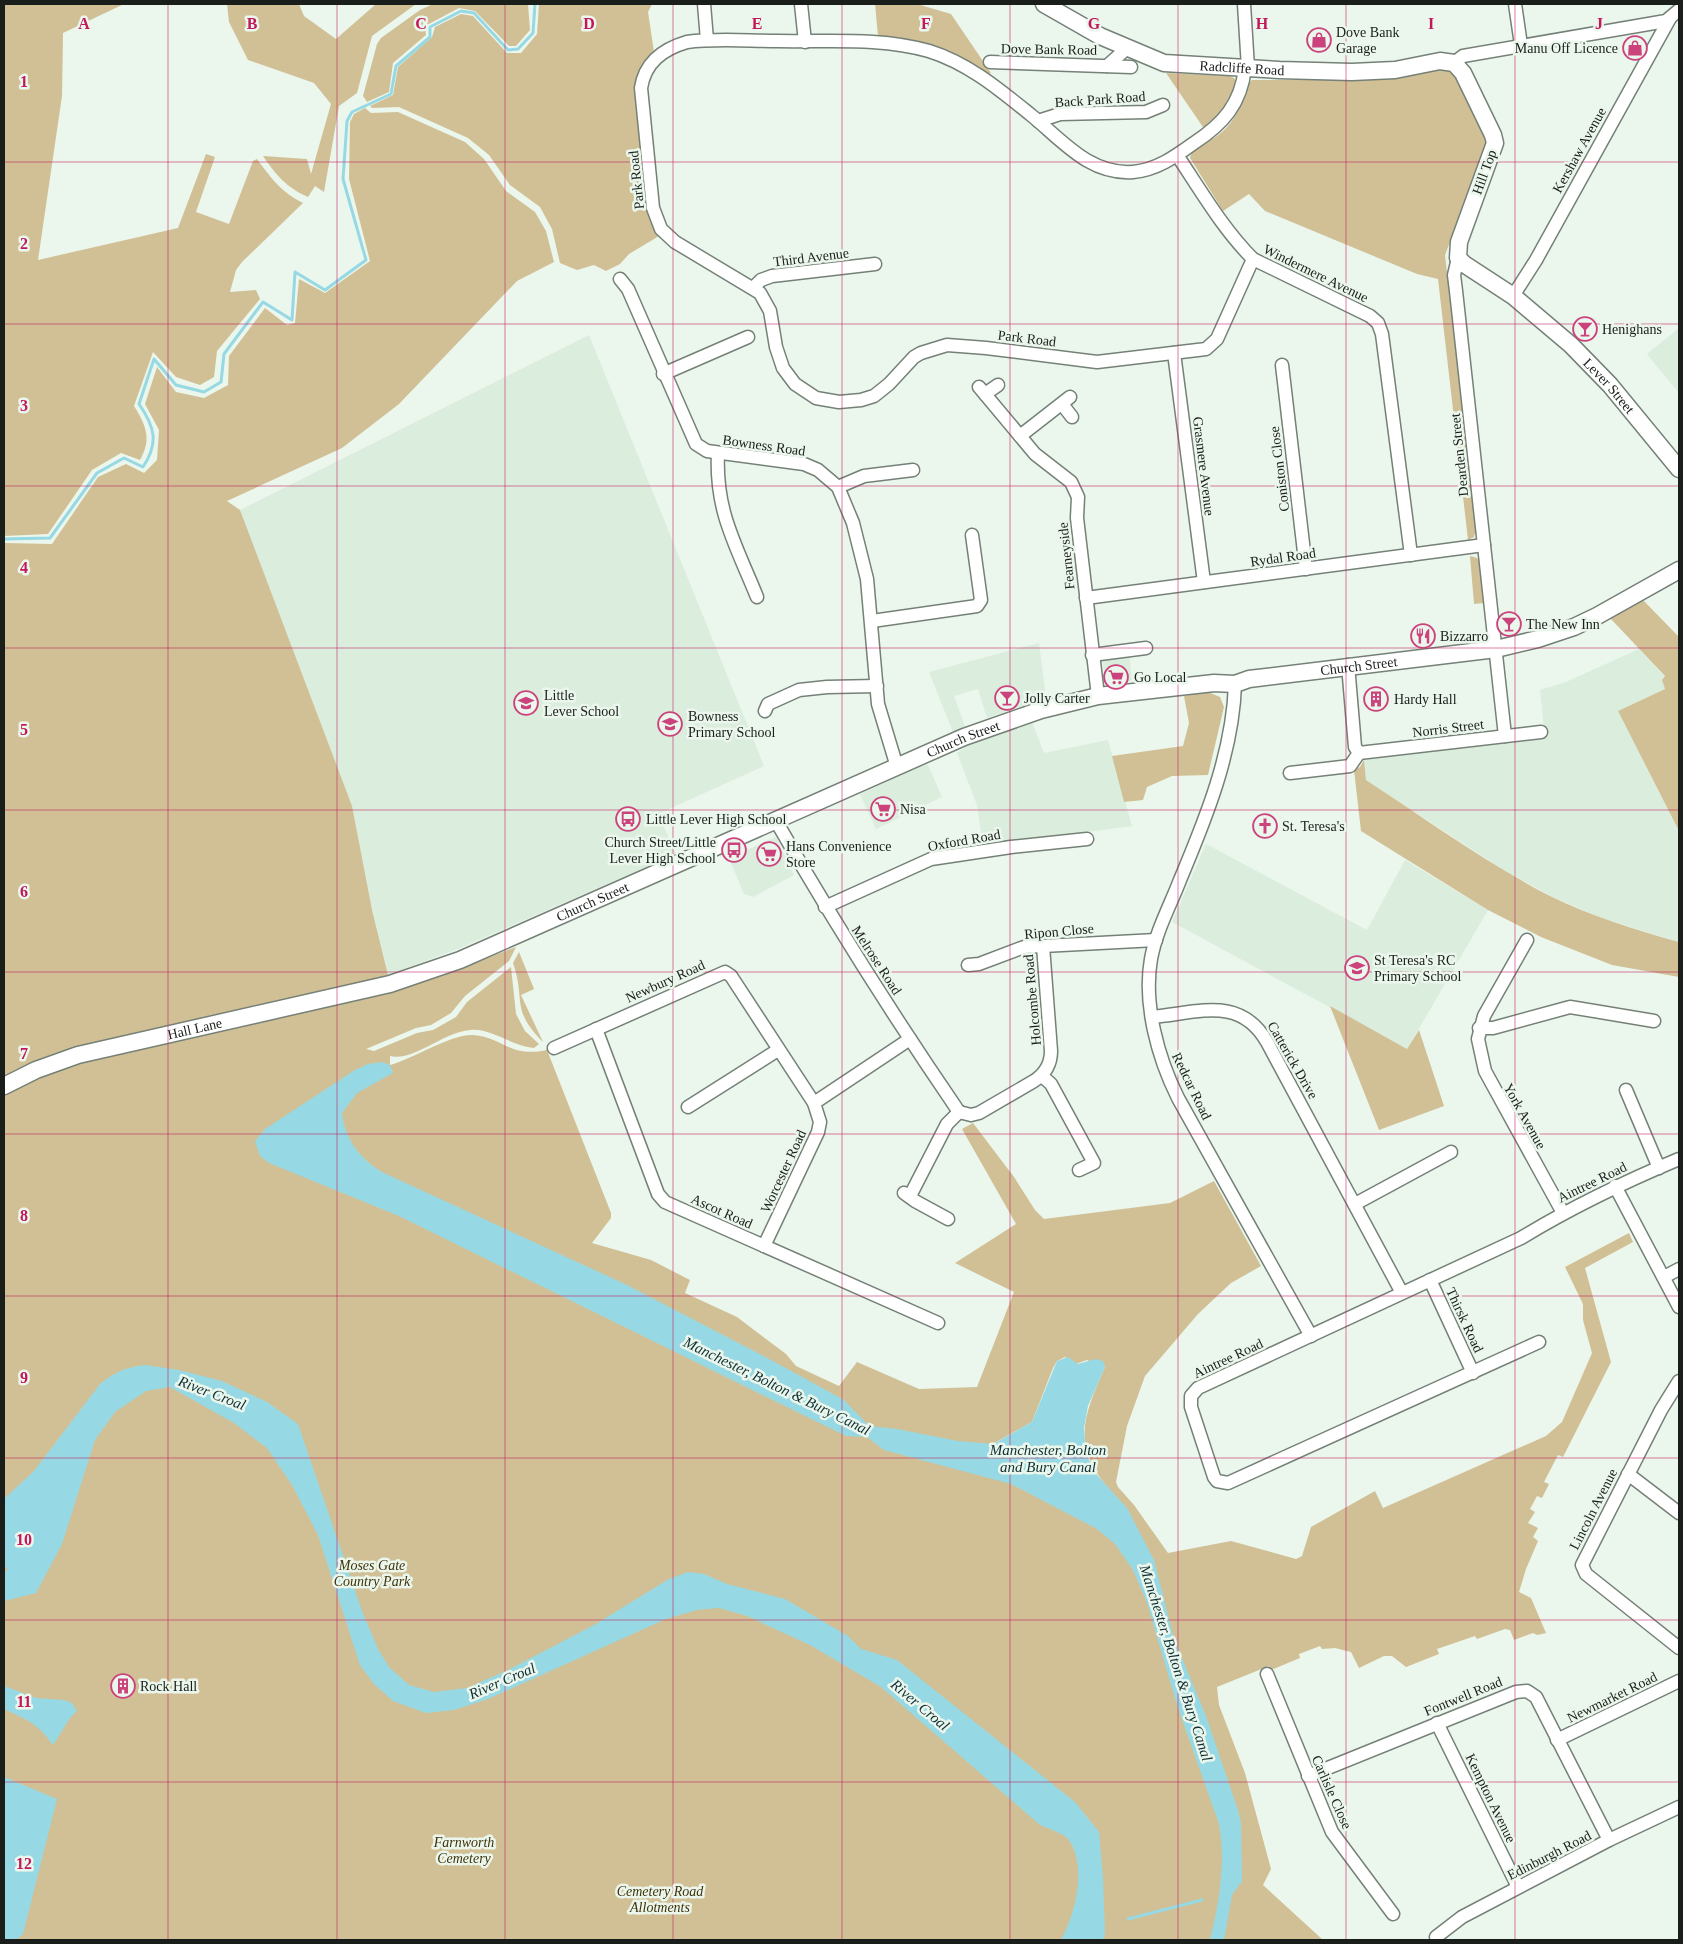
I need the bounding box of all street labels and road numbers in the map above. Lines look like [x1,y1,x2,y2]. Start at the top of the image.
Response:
street label: Dove Bank Road [1001,41,1097,58]
street label: Radcliffe Road [1199,58,1284,78]
street label: Back Park Road [1054,89,1146,110]
street label: Kershaw Avenue [1550,105,1609,195]
street label: Hill Top [1469,148,1499,197]
street label: Park Road [626,150,647,210]
street label: Windermere Avenue [1261,242,1371,305]
street label: Third Avenue [772,245,850,270]
street label: Park Road [997,327,1057,350]
street label: Lever Street [1580,355,1637,417]
street label: Dearden Street [1448,413,1471,497]
street label: Grasmere Avenue [1190,416,1217,516]
street label: Coniston Close [1267,425,1292,513]
street label: Bowness Road [721,432,806,459]
street label: Fearneyside [1056,522,1077,590]
street label: Rydal Road [1249,545,1317,570]
street label: Church Street [1320,654,1398,678]
street label: Norris Street [1411,717,1485,740]
street label: Church Street [924,718,1002,761]
street label: Oxford Road [927,827,1002,854]
street label: Church Street [554,879,631,924]
street label: Ripon Close [1024,921,1094,942]
street label: Melrose Road [849,923,904,997]
street label: Holcombe Road [1021,954,1044,1046]
street label: Newbury Road [623,957,707,1006]
street label: Hall Lane [166,1015,224,1042]
street label: Catterick Drive [1264,1019,1321,1102]
street label: Redcar Road [1169,1050,1214,1122]
street label: York Avenue [1500,1081,1549,1152]
street label: Worcester Road [758,1128,809,1215]
street label: Aintree Road [1555,1159,1629,1206]
street label: Ascot Road [689,1191,755,1232]
street label: Thirsk Road [1443,1285,1486,1355]
street label: Aintree Road [1191,1336,1265,1381]
street label: Lincoln Avenue [1567,1466,1620,1552]
street label: Newmarket Road [1565,1669,1660,1726]
street label: Fontwell Road [1422,1674,1504,1719]
street label: Kempton Avenue [1462,1751,1519,1845]
street label: Carlisle Close [1309,1753,1354,1831]
street label: Edinburgh Road [1505,1828,1594,1883]

